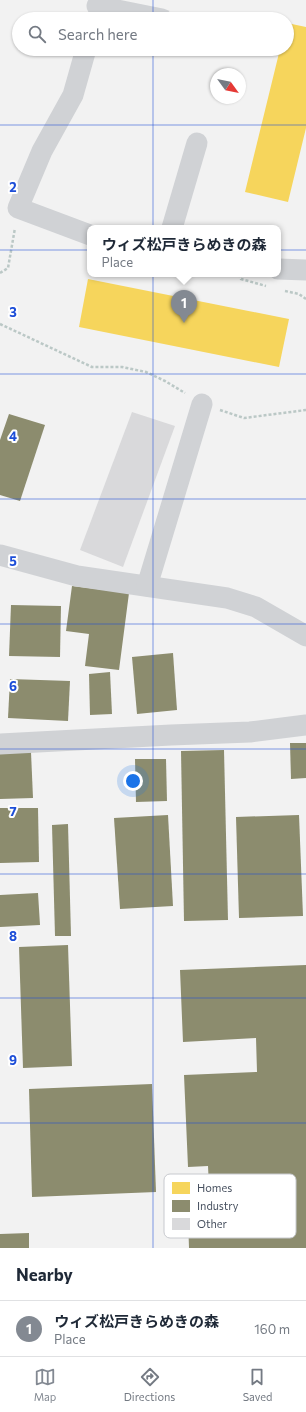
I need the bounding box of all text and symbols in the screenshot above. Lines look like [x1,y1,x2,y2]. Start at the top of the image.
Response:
search box [12,12,294,56]
icon: search [26,23,48,45]
text: Search here [58,25,137,43]
north arrow [210,68,246,104]
text: 2 [9,179,17,195]
popup [87,225,281,277]
text: ウィズ松戸きらめきの森 [101,235,267,253]
text: Place [101,254,133,270]
pin: 1 [171,290,197,323]
text: 3 [9,304,17,320]
text: 4 [9,428,17,444]
text: 5 [9,553,17,569]
text: 6 [9,678,17,694]
your location [123,771,143,791]
text: 7 [9,803,17,819]
text: 8 [9,928,17,944]
text: 9 [9,1052,17,1068]
legend [164,1174,296,1238]
text: Homes [197,1181,232,1194]
text: Industry [197,1199,239,1212]
text: Other [197,1217,228,1230]
text: Nearby [16,1264,73,1285]
text: ウィズ松戸きらめきの森 [54,1312,219,1330]
text: 1 [26,1321,32,1337]
text: 160 m [254,1321,290,1337]
text: Place [54,1331,86,1347]
tab: Map [34,1366,56,1403]
tab: Directions [124,1366,175,1403]
tab: Saved [243,1366,272,1403]

